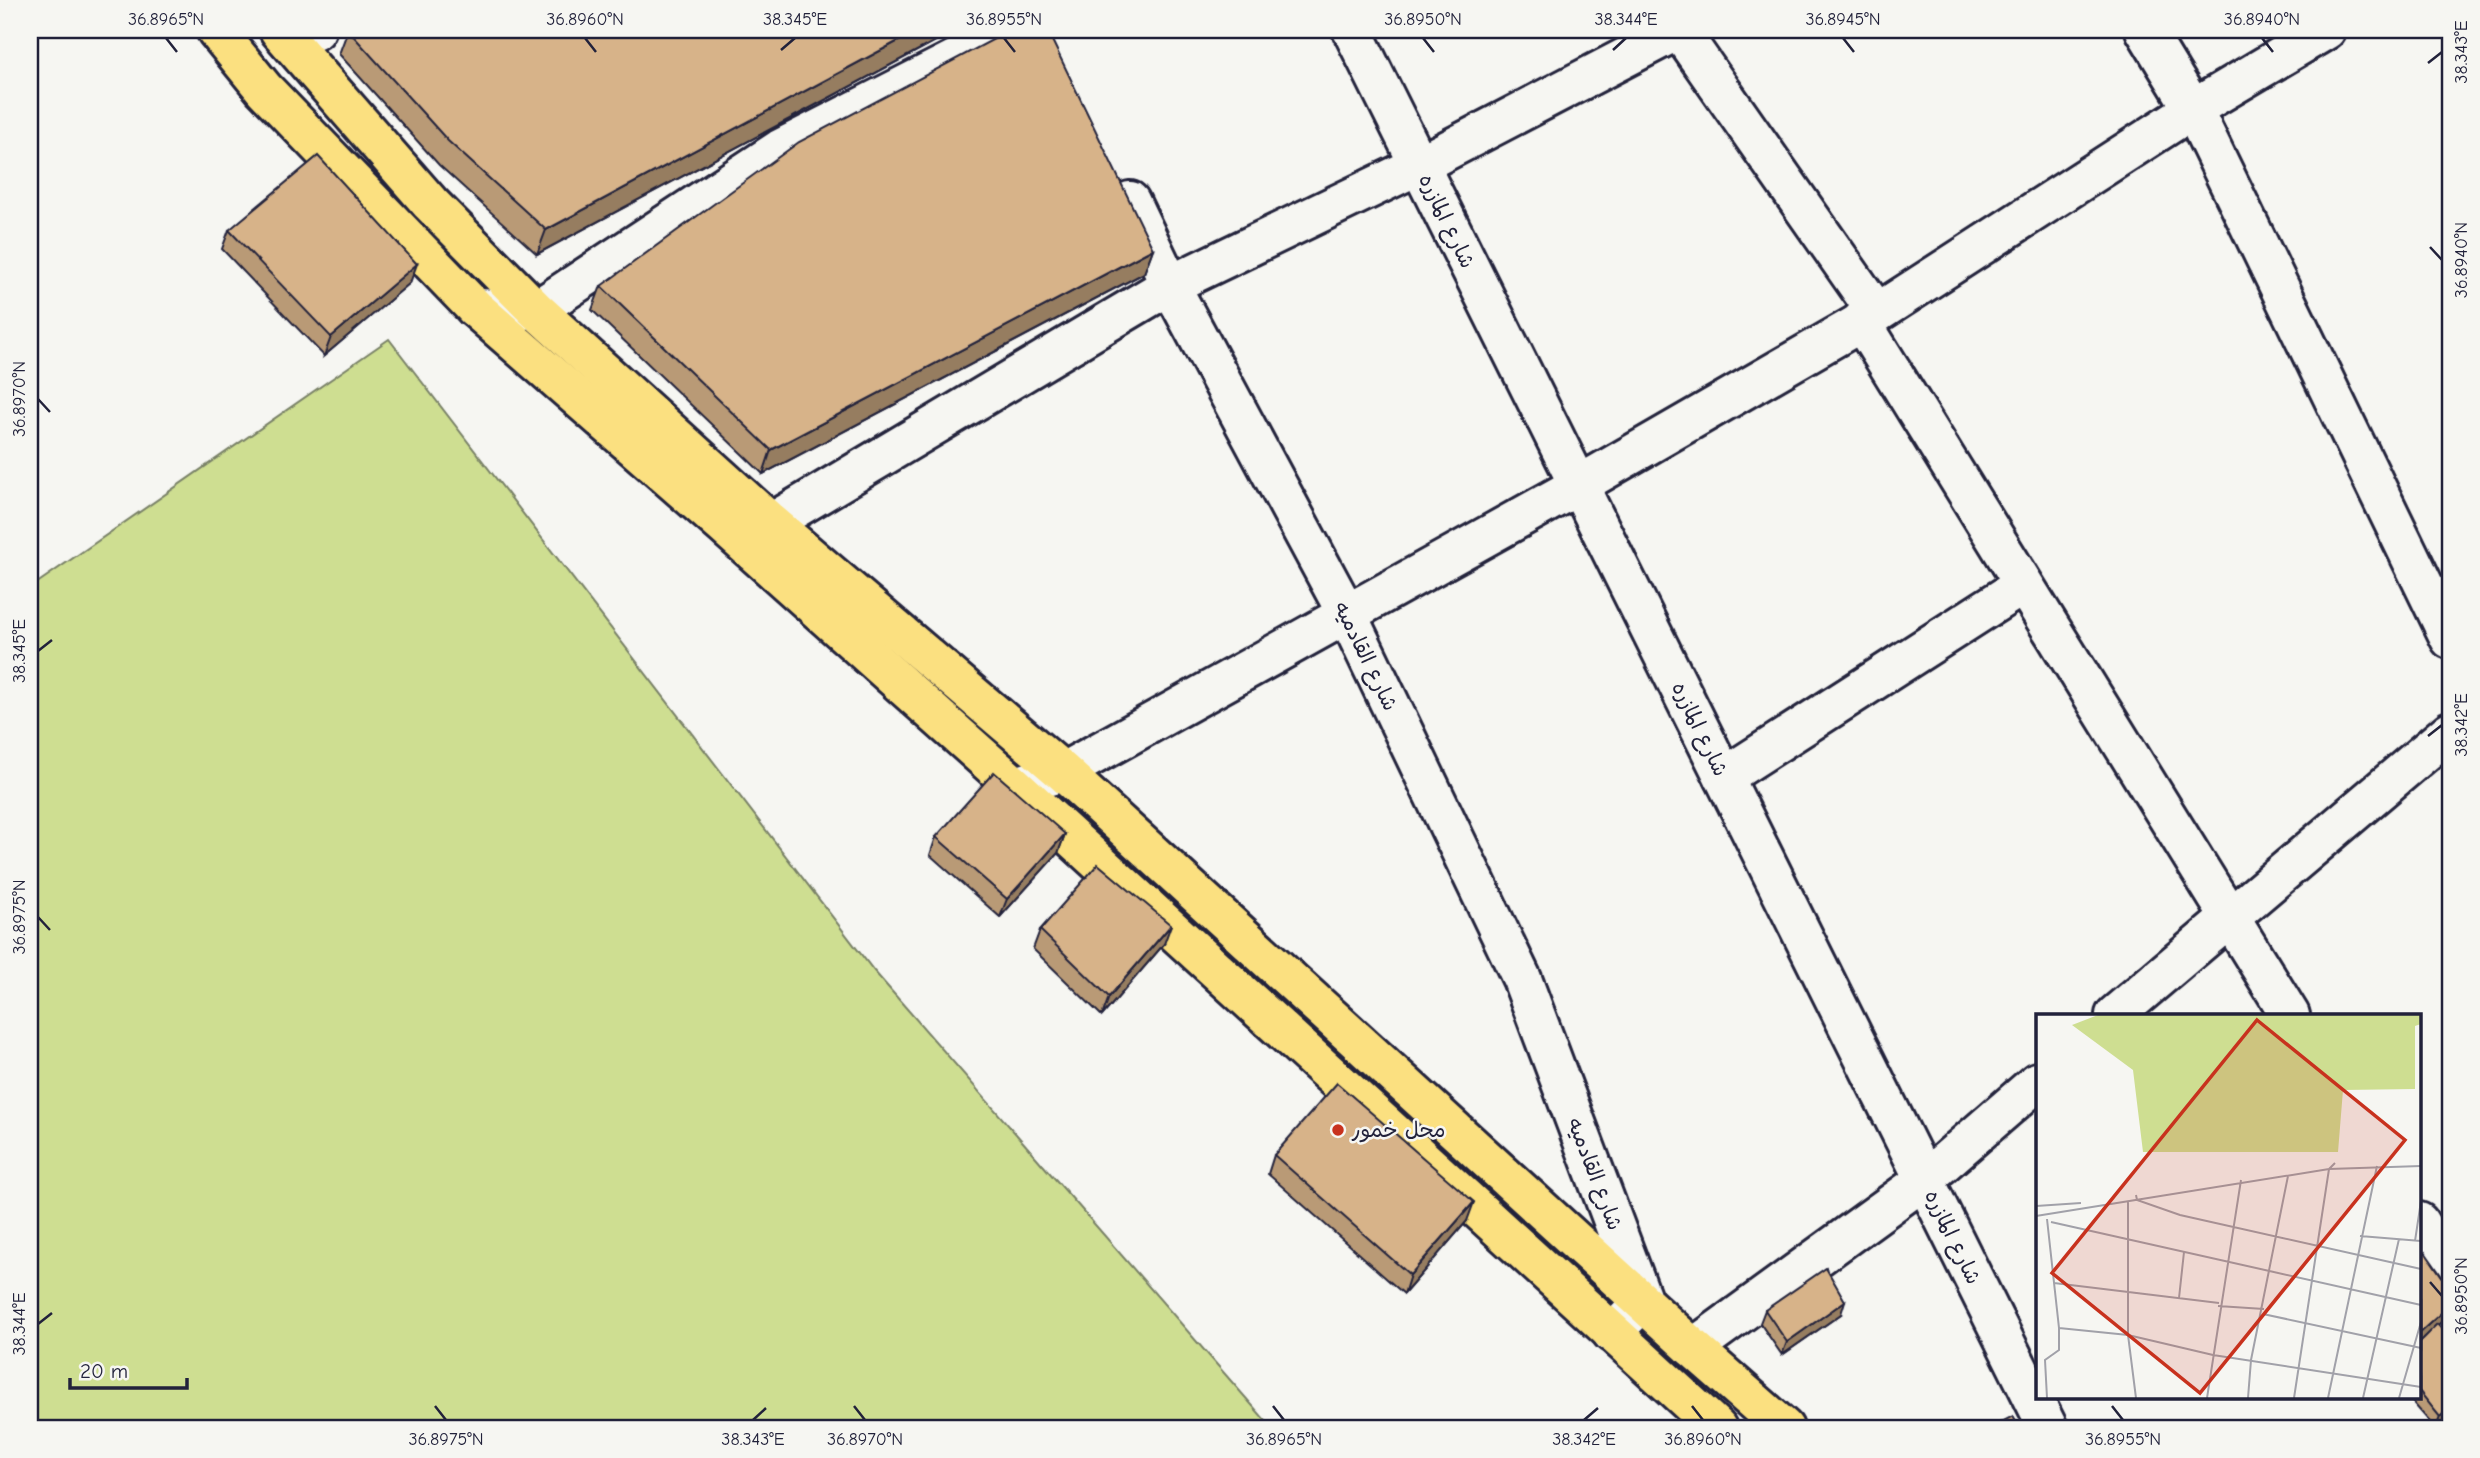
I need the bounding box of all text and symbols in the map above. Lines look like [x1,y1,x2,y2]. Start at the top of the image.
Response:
text: 36.8965°N [128,9,204,30]
text: 36.8960°N [546,9,624,30]
text: 38.345°E [763,9,827,30]
text: 36.8955°N [966,9,1042,30]
text: 36.8950°N [1384,9,1462,30]
text: 38.344°E [1595,9,1658,30]
text: 36.8945°N [1805,9,1881,30]
text: 36.8940°N [2224,9,2300,30]
text: 38.343°E [2451,20,2472,84]
street label: شارع المازره [1411,170,1480,273]
text: 36.8940°N [2451,222,2472,298]
text: 36.8970°N [9,361,30,437]
street label: شارع القادميه [1327,598,1403,716]
text: 38.345°E [9,619,30,683]
street label: شارع المازره [1664,678,1733,781]
text: 38.342°E [2451,693,2472,757]
text: 36.8975°N [9,879,30,955]
inset map [2036,1014,2420,1398]
street label: شارع القادميه [1560,1114,1627,1235]
place label: محل خمور [1351,1118,1445,1143]
marker: محل خمور [1330,1122,1346,1138]
street label: شارع المازره [1917,1186,1986,1289]
text: 36.8950°N [2451,1257,2472,1335]
text: 38.344°E [9,1292,30,1355]
scale bar [70,1346,187,1390]
text: 20 m [80,1359,128,1383]
text: 36.8975°N [408,1429,484,1450]
text: 38.343°E [721,1429,785,1450]
text: 36.8970°N [827,1429,903,1450]
text: 36.8965°N [1246,1429,1322,1450]
text: 38.342°E [1552,1429,1616,1450]
text: 36.8960°N [1664,1429,1742,1450]
text: 36.8955°N [2085,1429,2161,1450]

